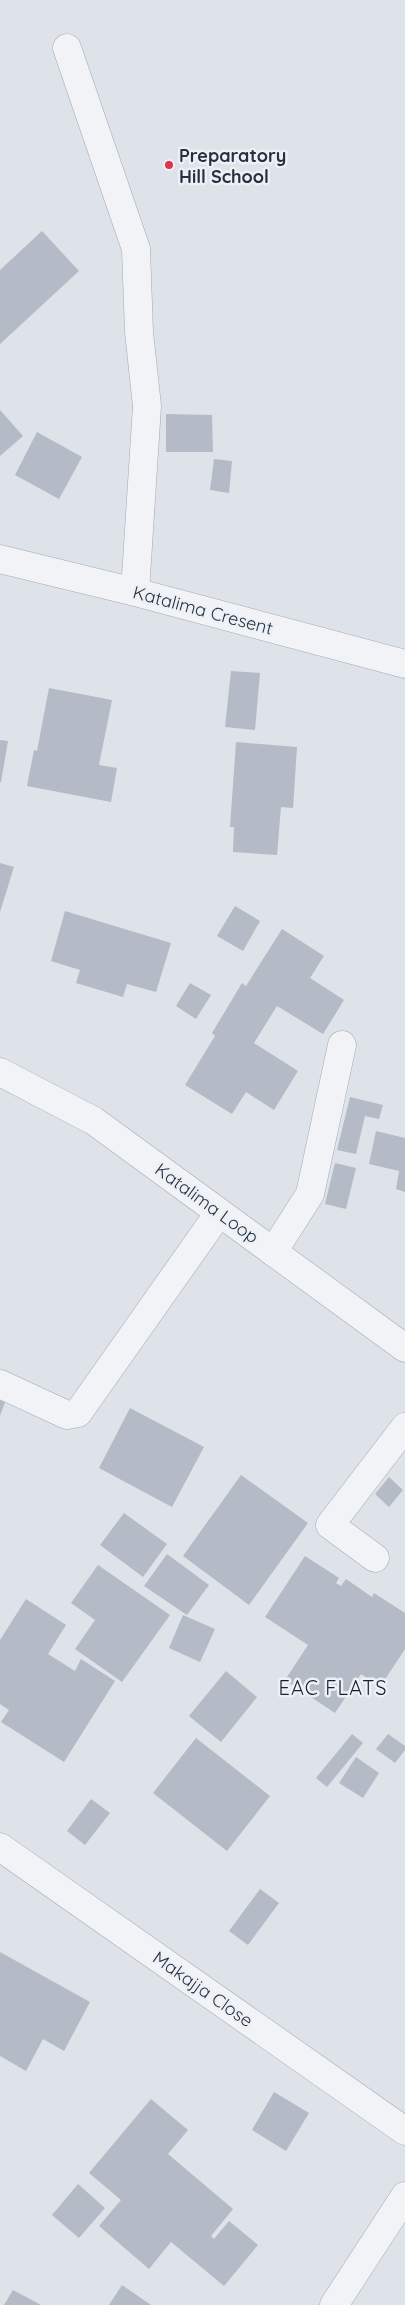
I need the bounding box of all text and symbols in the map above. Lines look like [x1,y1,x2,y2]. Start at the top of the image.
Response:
place label: Preparatory Hill School [179,144,286,188]
marker: Preparatory Hill School [163,159,175,171]
street label: Katalima Cresent [131,580,275,640]
street label: Katalima Loop [151,1158,263,1248]
district label: EAC FLATS [279,1675,387,1700]
street label: Makajja Close [148,1946,258,2032]

